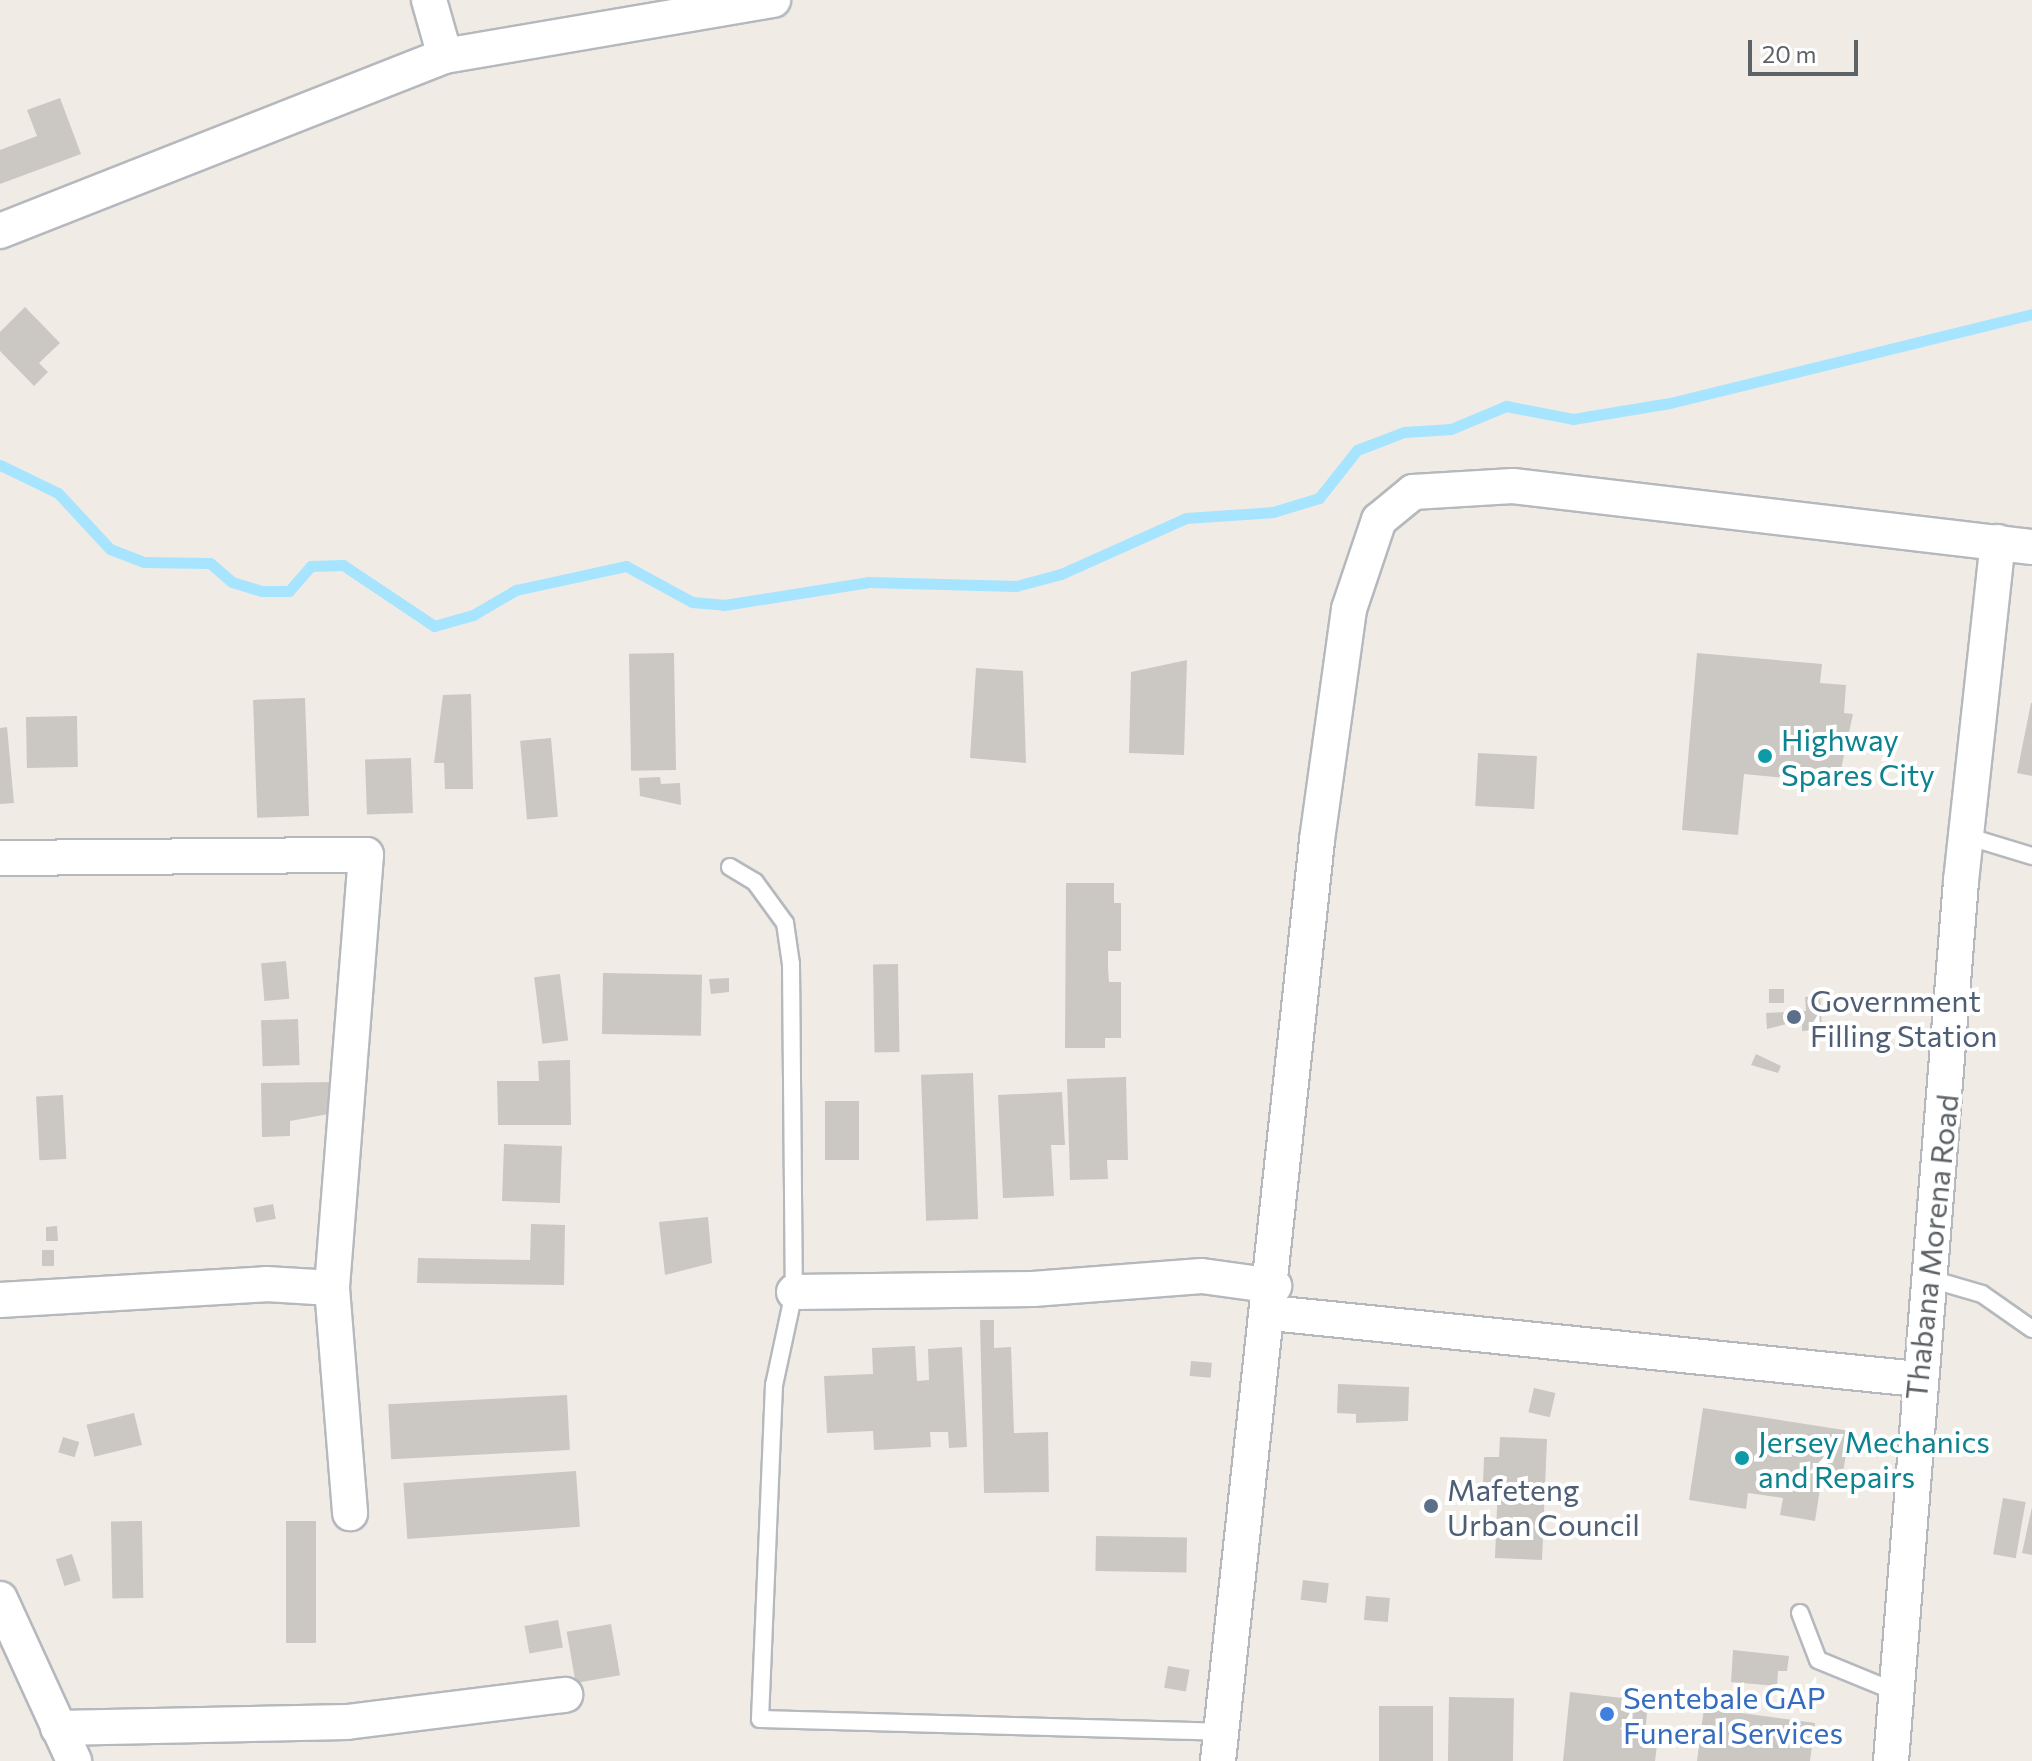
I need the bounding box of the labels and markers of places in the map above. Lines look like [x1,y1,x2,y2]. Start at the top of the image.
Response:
place label: Highway Spares City [1781,721,1935,792]
marker: Highway Spares City [1756,747,1774,765]
place label: Government Filling Station [1810,982,1997,1052]
marker: Government Filling Station [1785,1008,1803,1026]
place label: Jersey Mechanics and Repairs [1758,1423,1990,1494]
marker: Jersey Mechanics and Repairs [1733,1449,1751,1467]
place label: Mafeteng Urban Council [1447,1471,1640,1542]
marker: Mafeteng Urban Council [1422,1497,1440,1515]
place label: Sentebale GAP Funeral Services [1623,1679,1843,1750]
marker: Sentebale GAP Funeral Services [1598,1705,1616,1723]

